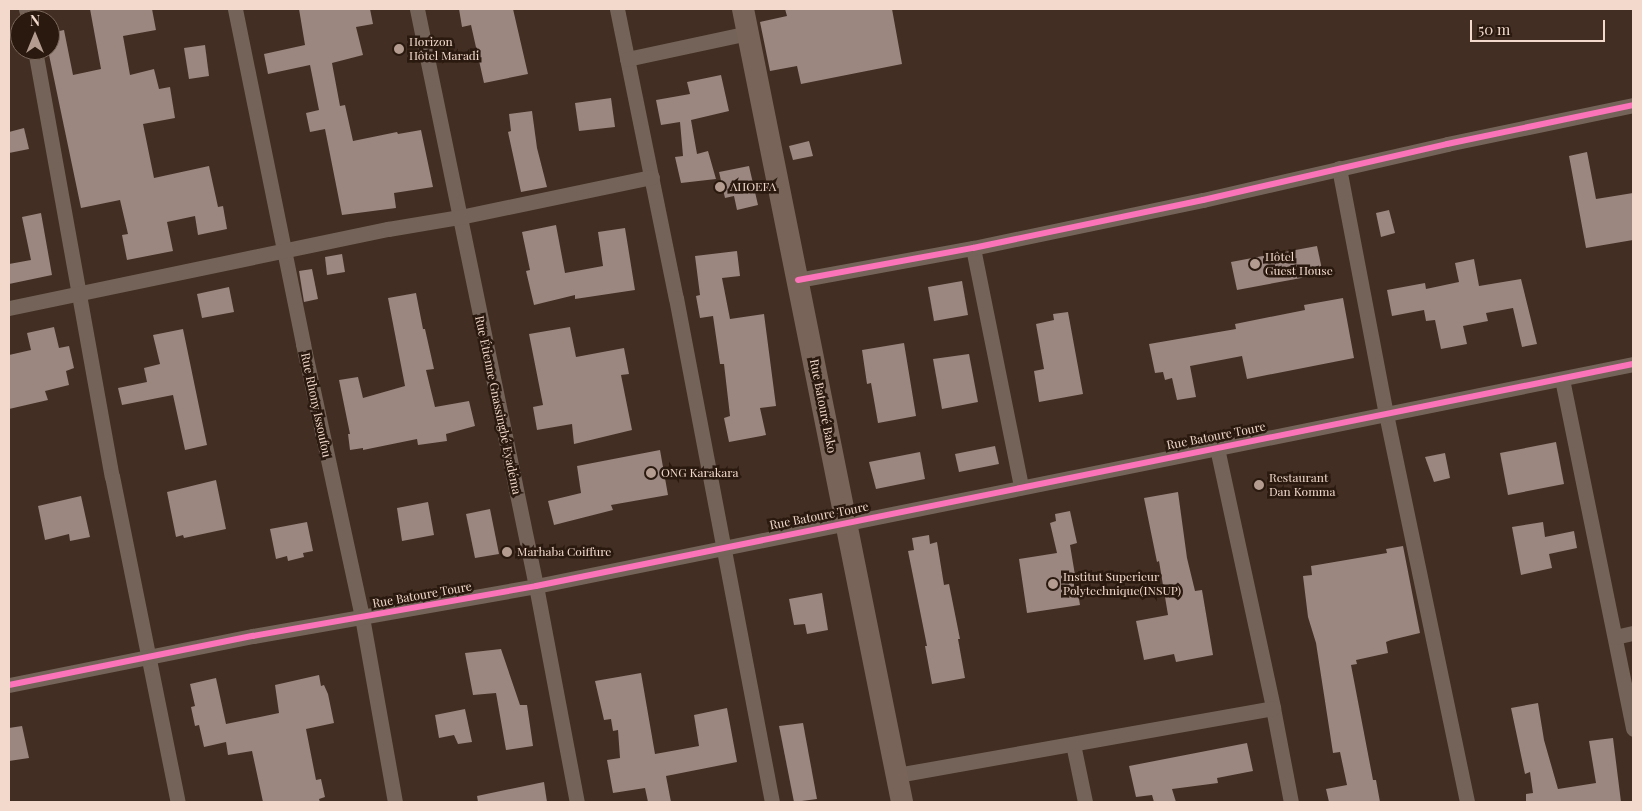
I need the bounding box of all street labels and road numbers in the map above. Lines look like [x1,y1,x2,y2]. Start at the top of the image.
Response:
street label: Rue Étienne Gnassingbé Eyadéma [472,314,524,496]
street label: Rue Rhony Issoufou [298,351,334,459]
street label: Rue Batouré Bako [807,358,839,454]
street label: Rue Batoure Toure [1165,419,1267,453]
street label: Rue Batoure Toure [768,499,870,533]
street label: Rue Batoure Toure [371,579,473,611]

